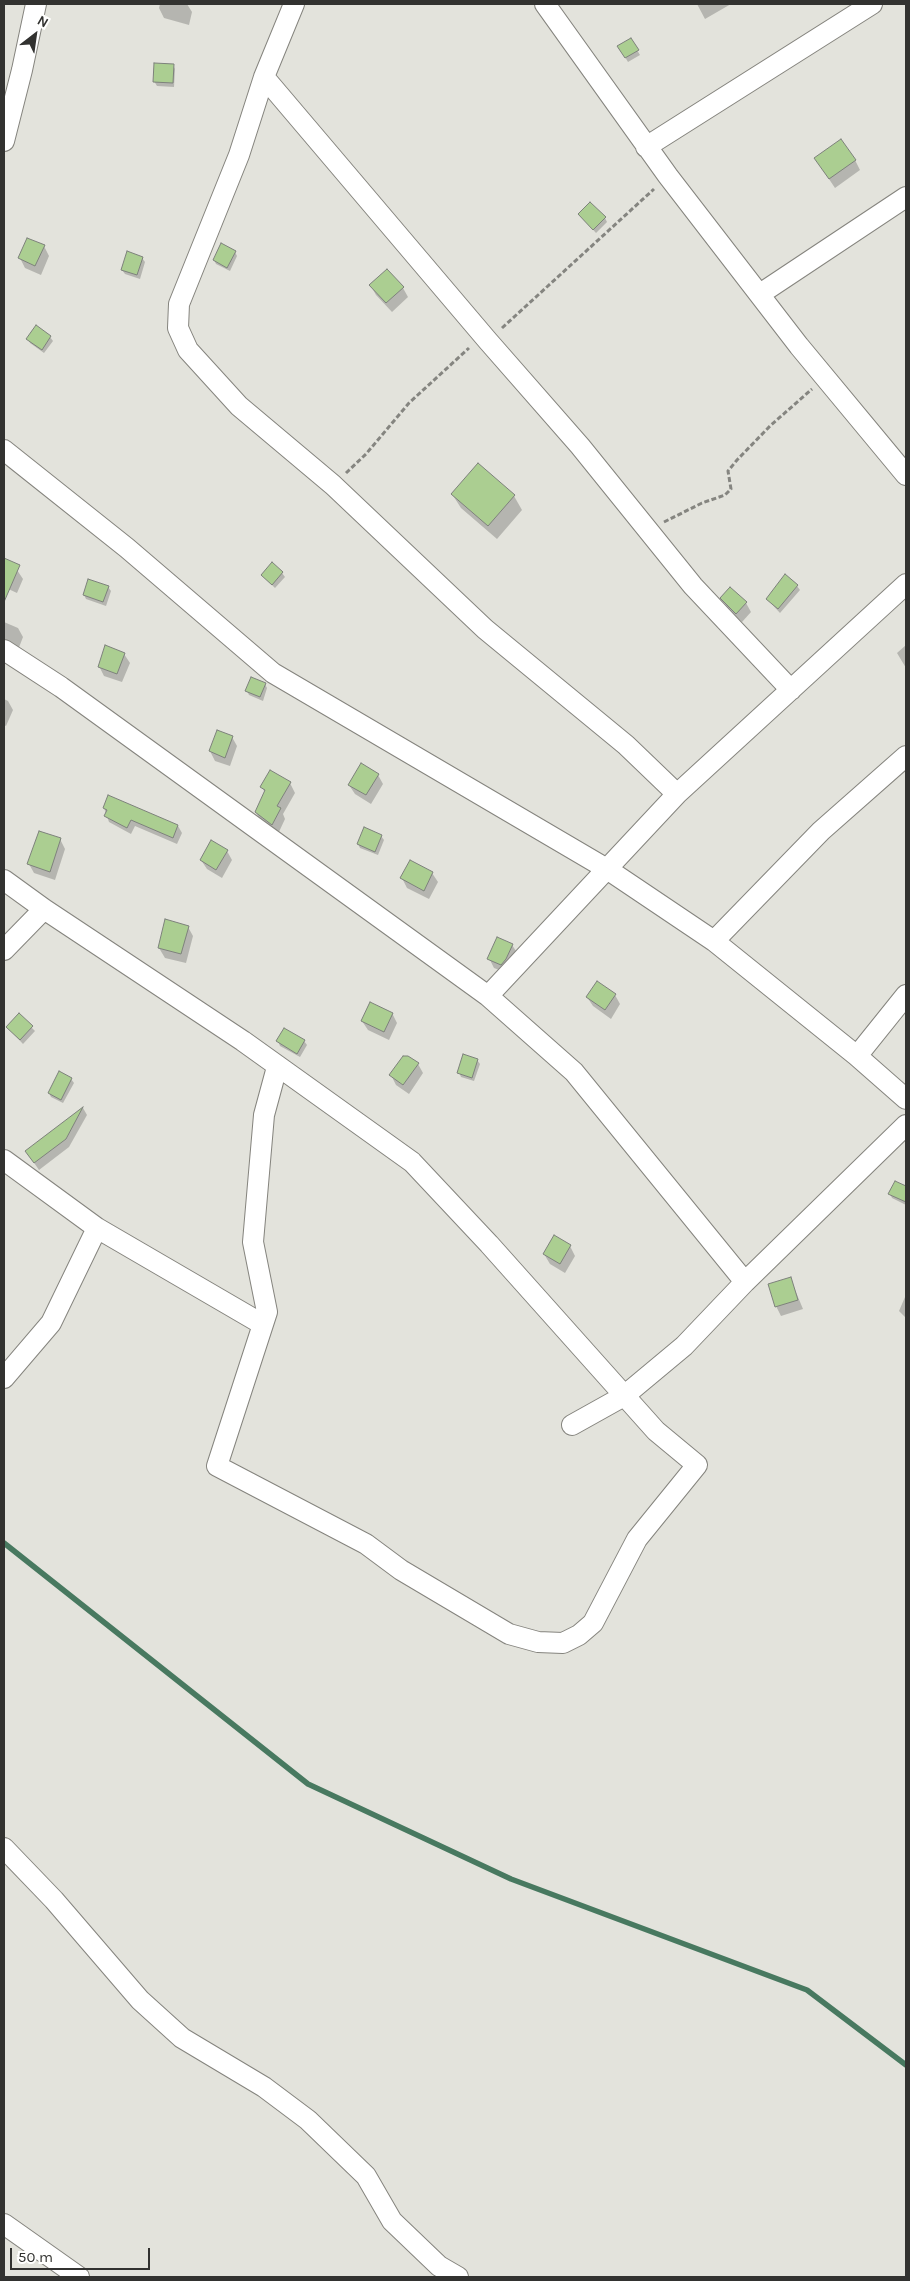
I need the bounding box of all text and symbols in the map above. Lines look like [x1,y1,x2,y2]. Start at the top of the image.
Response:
north arrow [10,10,60,60]
text: N [34,12,51,31]
scale bar [12,2238,152,2270]
text: 50 m [18,2248,53,2266]

